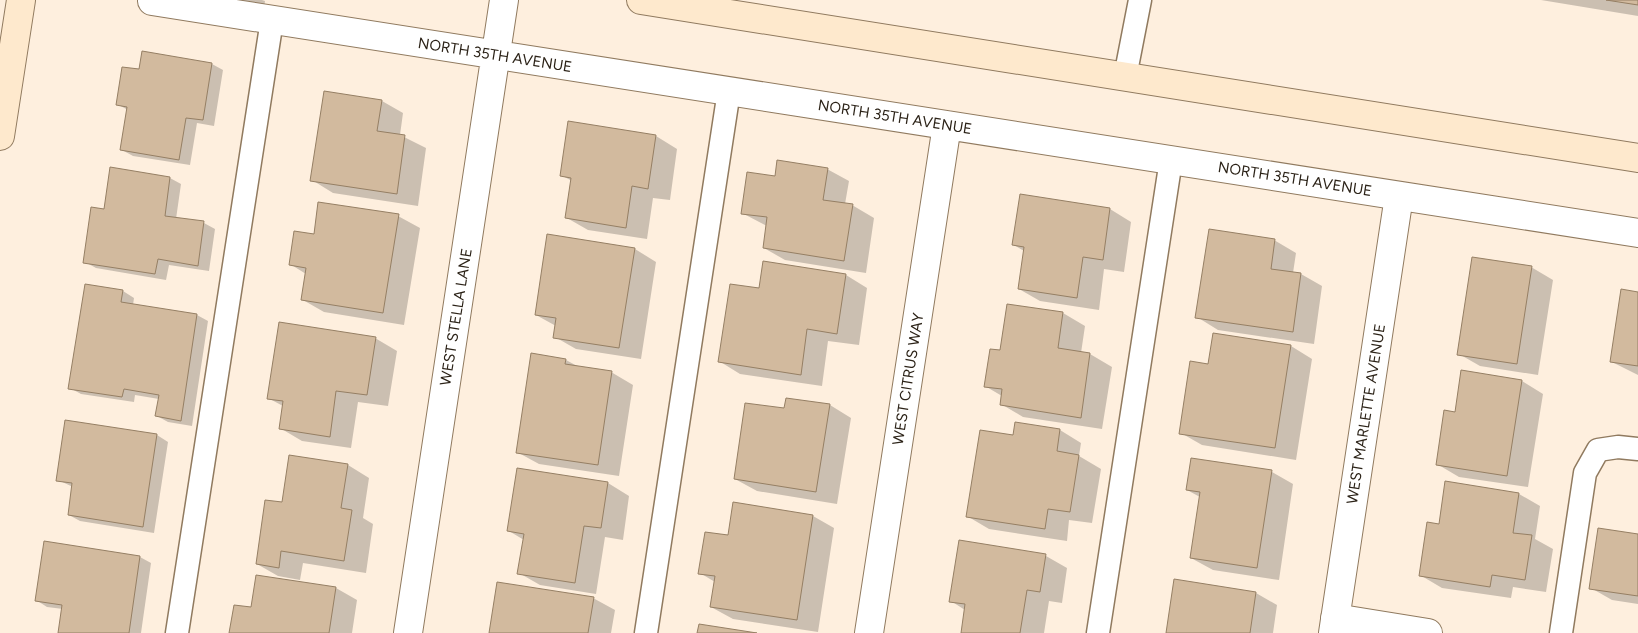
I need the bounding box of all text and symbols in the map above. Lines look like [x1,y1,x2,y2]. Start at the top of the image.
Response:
street label: NORTH 35TH AVENUE [417,34,573,76]
street label: NORTH 35TH AVENUE [817,96,973,138]
street label: NORTH 35TH AVENUE [1217,158,1373,200]
street label: WEST STELLA LANE [436,247,476,387]
street label: WEST CITRUS WAY [889,312,927,446]
street label: WEST MARLETTE AVENUE [1343,323,1389,505]

